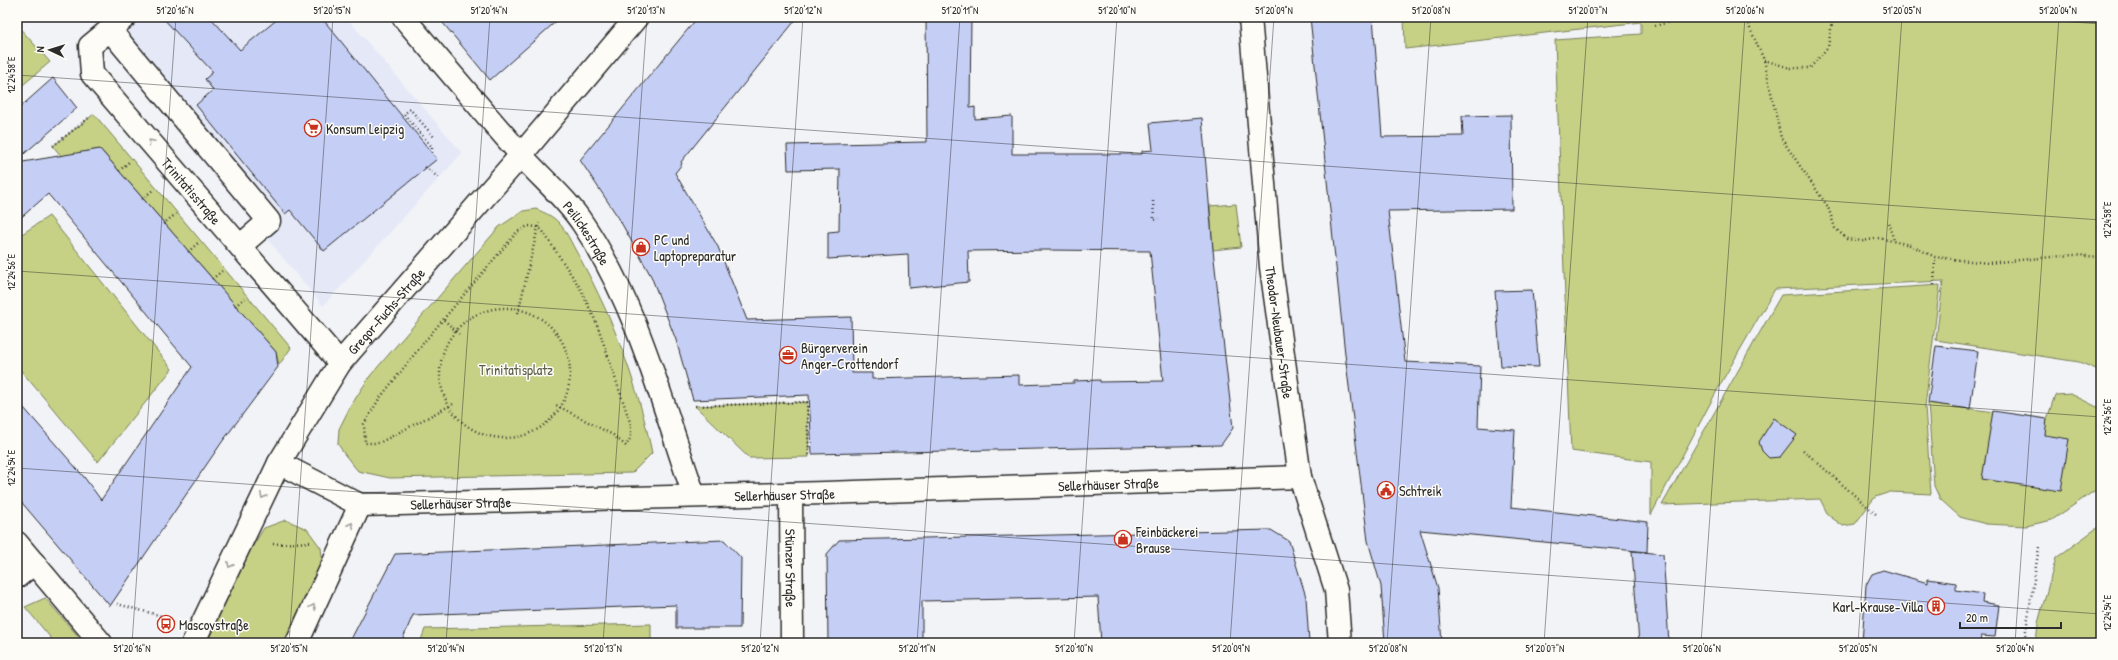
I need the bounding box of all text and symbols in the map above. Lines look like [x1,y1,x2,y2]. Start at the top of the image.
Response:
text: 51°20'16"N [157,4,193,17]
text: 51°20'15"N [313,4,351,17]
text: 51°20'14"N [471,4,507,17]
text: 51°20'13"N [627,4,665,17]
text: 51°20'12"N [784,4,822,17]
text: 51°20'11"N [942,4,978,17]
text: 51°20'10"N [1098,4,1136,17]
text: 51°20'09"N [1255,4,1293,17]
text: 51°20'08"N [1412,4,1450,17]
text: 51°20'07"N [1569,4,1607,17]
text: 51°20'06"N [1726,4,1764,17]
text: 51°20'05"N [1883,4,1921,17]
text: 51°20'04"N [2039,4,2077,17]
north arrow [30,30,70,70]
text: N [33,46,47,53]
text: 12°24'58"E [5,56,18,93]
supermarket icon: Konsum Leipzig [303,118,323,138]
place label: Konsum Leipzig [326,119,404,139]
one-way arrow [148,139,155,146]
street label: Trinitatisstraße [158,153,226,228]
street label: Peilickestraße [559,196,615,269]
text: 12°24'58"E [2101,201,2114,238]
place label: PC und Laptopreparatur [654,230,737,266]
shop icon: PC und Laptopreparatur [631,237,651,257]
text: 12°24'56"E [5,253,18,290]
street label: Gregor-Fuchs-Straße [343,263,429,358]
street label: Theodor-Neubauer-Straße [1262,265,1299,400]
place label: Bürgerverein Anger-Crottendorf [801,338,899,374]
office icon: Bürgerverein Anger-Crottendorf [778,345,798,365]
park label: Trinitatisplatz [479,360,553,380]
text: 12°24'56"E [2101,398,2114,435]
text: 12°24'54"E [5,449,18,486]
street label: Sellerhäuser Straße [1058,472,1160,495]
public building icon: Schtreik [1376,480,1396,500]
place label: Schtreik [1399,481,1442,500]
street label: Sellerhäuser Straße [734,483,836,505]
one-way arrow [260,492,268,500]
street label: Sellerhäuser Straße [410,492,512,513]
one-way arrow [346,521,354,529]
place label: Feinbäckerei Brause [1135,522,1198,557]
street label: Stünzer Straße [781,529,801,608]
shop icon: Feinbäckerei Brause [1113,529,1133,549]
one-way arrow [227,561,235,568]
text: 12°24'54"E [2101,594,2114,631]
building icon: Karl-Krause-Villa [1926,596,1946,616]
place label: Karl-Krause-Villa [1832,597,1924,616]
one-way arrow [308,604,316,612]
scale bar [1960,604,2061,630]
text: 20 m [1966,609,1988,626]
bus stop icon: Mascovstraße [156,614,176,634]
place label: Mascovstraße [179,615,249,635]
text: 51°20'16"N [114,642,150,655]
text: 51°20'15"N [270,642,308,655]
text: 51°20'14"N [428,642,464,655]
text: 51°20'13"N [584,642,622,655]
text: 51°20'12"N [741,642,779,655]
text: 51°20'11"N [899,642,935,655]
text: 51°20'10"N [1055,642,1093,655]
text: 51°20'09"N [1212,642,1250,655]
text: 51°20'08"N [1369,642,1407,655]
text: 51°20'07"N [1526,642,1564,655]
text: 51°20'06"N [1683,642,1721,655]
text: 51°20'05"N [1839,642,1877,655]
text: 51°20'04"N [1996,642,2034,655]

